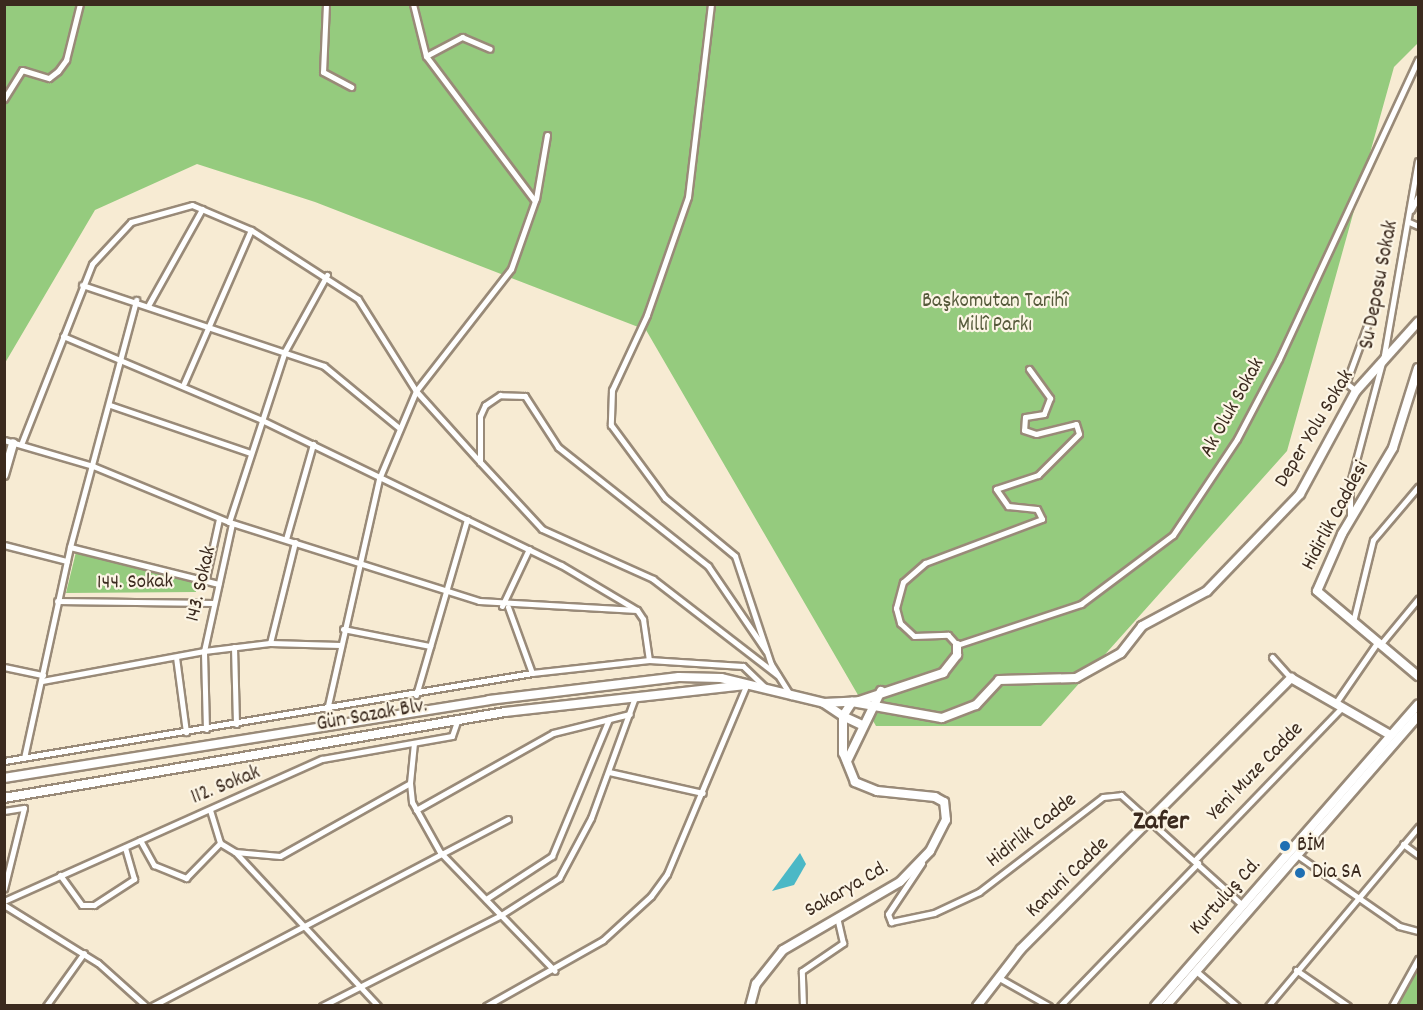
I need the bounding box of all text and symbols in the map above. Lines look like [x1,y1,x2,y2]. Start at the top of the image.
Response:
street label: Su Deposu Sokak [1355,218,1405,352]
park label: Başkomutan Tarihî Millî Parkı [922,289,1068,339]
street label: Ak Oluk Sokak [1195,354,1271,462]
street label: Deper Yolu Sokak [1270,365,1360,493]
street label: Hidirlik Caddesi [1297,457,1375,575]
street label: 143. Sokak [181,544,223,624]
street label: 144. Sokak [97,570,173,596]
street label: Gün Sazak Blv. [315,694,429,738]
street label: Yeni Muze Cadde [1203,717,1309,827]
street label: 112. Sokak [188,761,264,811]
street label: Hidirlik Cadde [982,788,1082,874]
district label: Zafer [1133,807,1189,839]
street label: Kanuni Cadde [1021,832,1115,924]
place label: BİM [1297,833,1325,859]
marker: BİM [1278,839,1292,853]
street label: Kurtuluş Cd. [1185,853,1267,941]
street label: Sakarya Cd. [801,856,893,924]
place label: Dia SA [1312,860,1362,886]
marker: Dia SA [1293,866,1307,880]

